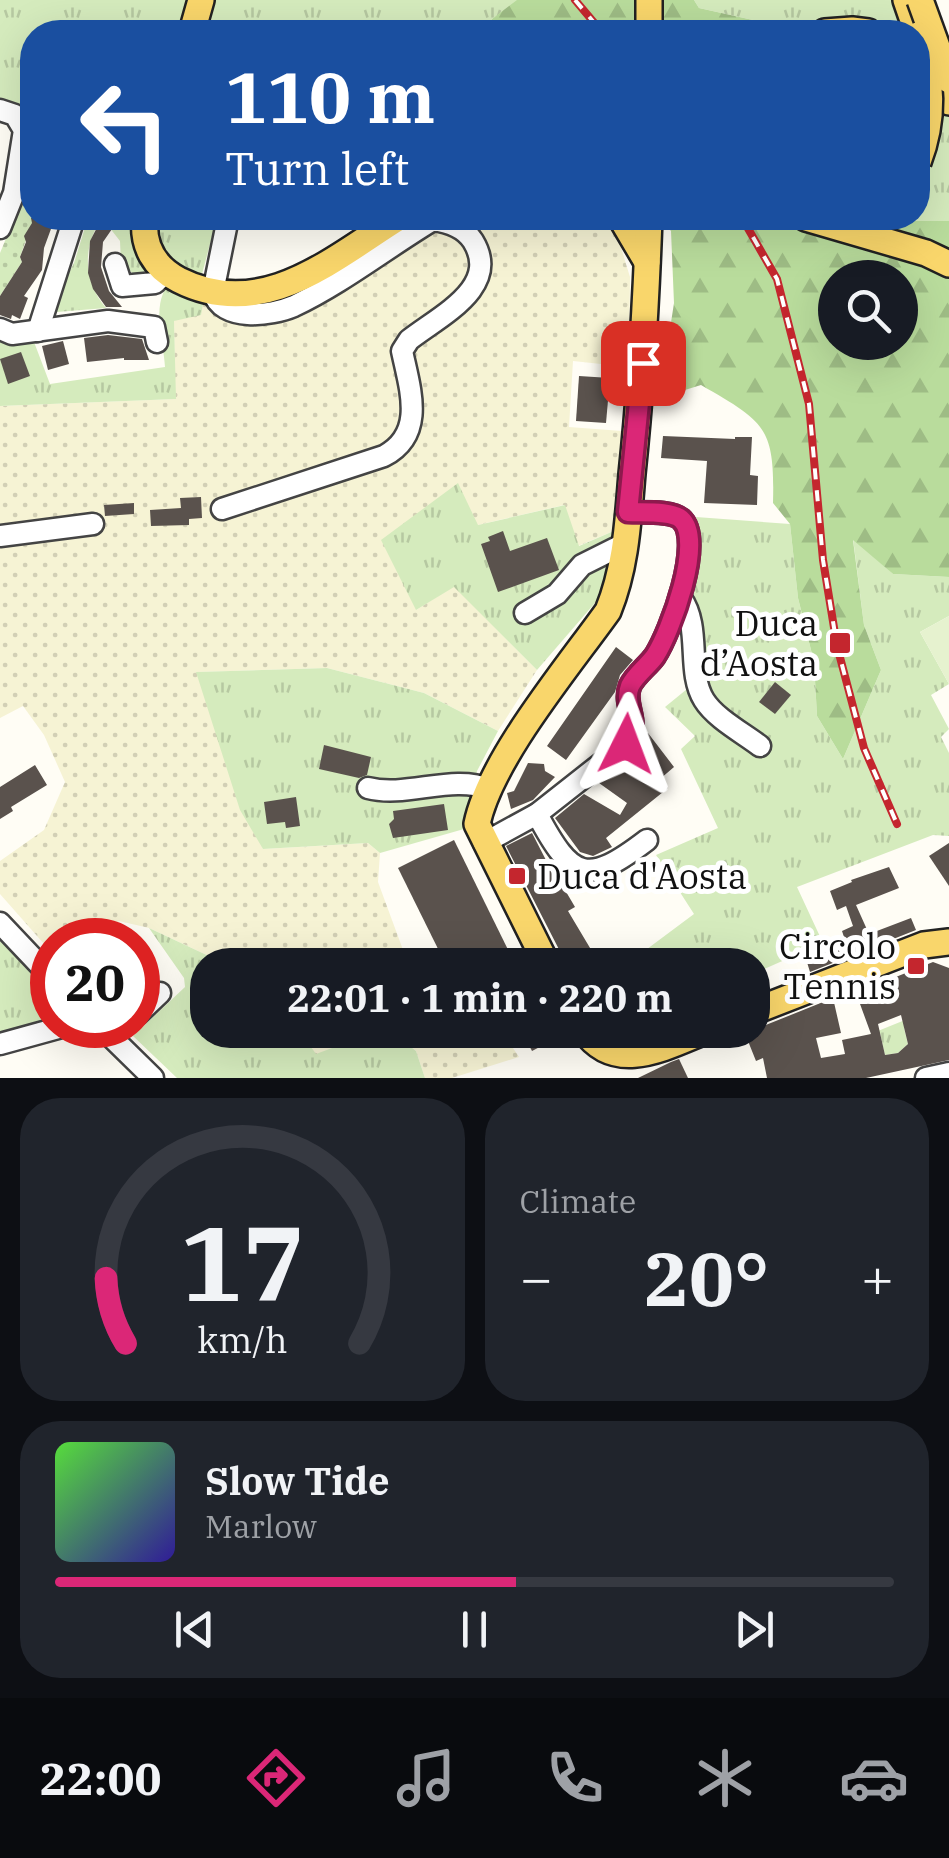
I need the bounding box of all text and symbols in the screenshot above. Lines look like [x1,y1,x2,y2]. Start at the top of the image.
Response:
text: 110 m [225,51,435,142]
icon: left [60,60,190,190]
text: Turn left [225,139,409,197]
map controls [818,260,918,360]
button: search [818,260,918,360]
pin [601,321,686,406]
icon: arrive [616,336,671,391]
place label: Duca d’Aosta [700,600,818,686]
marker: Duca d’Aosta [827,630,853,656]
position arrow [574,692,678,796]
place label: Duca d'Aosta [537,853,747,899]
marker: Duca d'Aosta [506,865,528,887]
speed limit sign: 20 [30,918,160,1048]
place label: Circolo Tennis [779,923,896,1009]
marker: Circolo Tennis [905,955,927,977]
text: 22:01 · 1 min · 220 m [287,973,673,1022]
text: Climate [520,1180,636,1222]
text: 17 [180,1194,305,1330]
text: 20° [644,1229,769,1327]
text: − [520,1242,553,1313]
text: + [861,1242,894,1313]
text: km/h [197,1316,287,1363]
text: Slow Tide [205,1456,390,1505]
text: Marlow [205,1505,317,1547]
icon: previous [167,1602,222,1657]
icon: pause [447,1602,502,1657]
icon: next [727,1602,782,1657]
icon: directions [241,1743,311,1813]
icon: music [391,1743,461,1813]
icon: phone [540,1743,610,1813]
icon: climate [690,1743,760,1813]
icon: car [839,1743,909,1813]
text: 22:00 [40,1749,161,1807]

